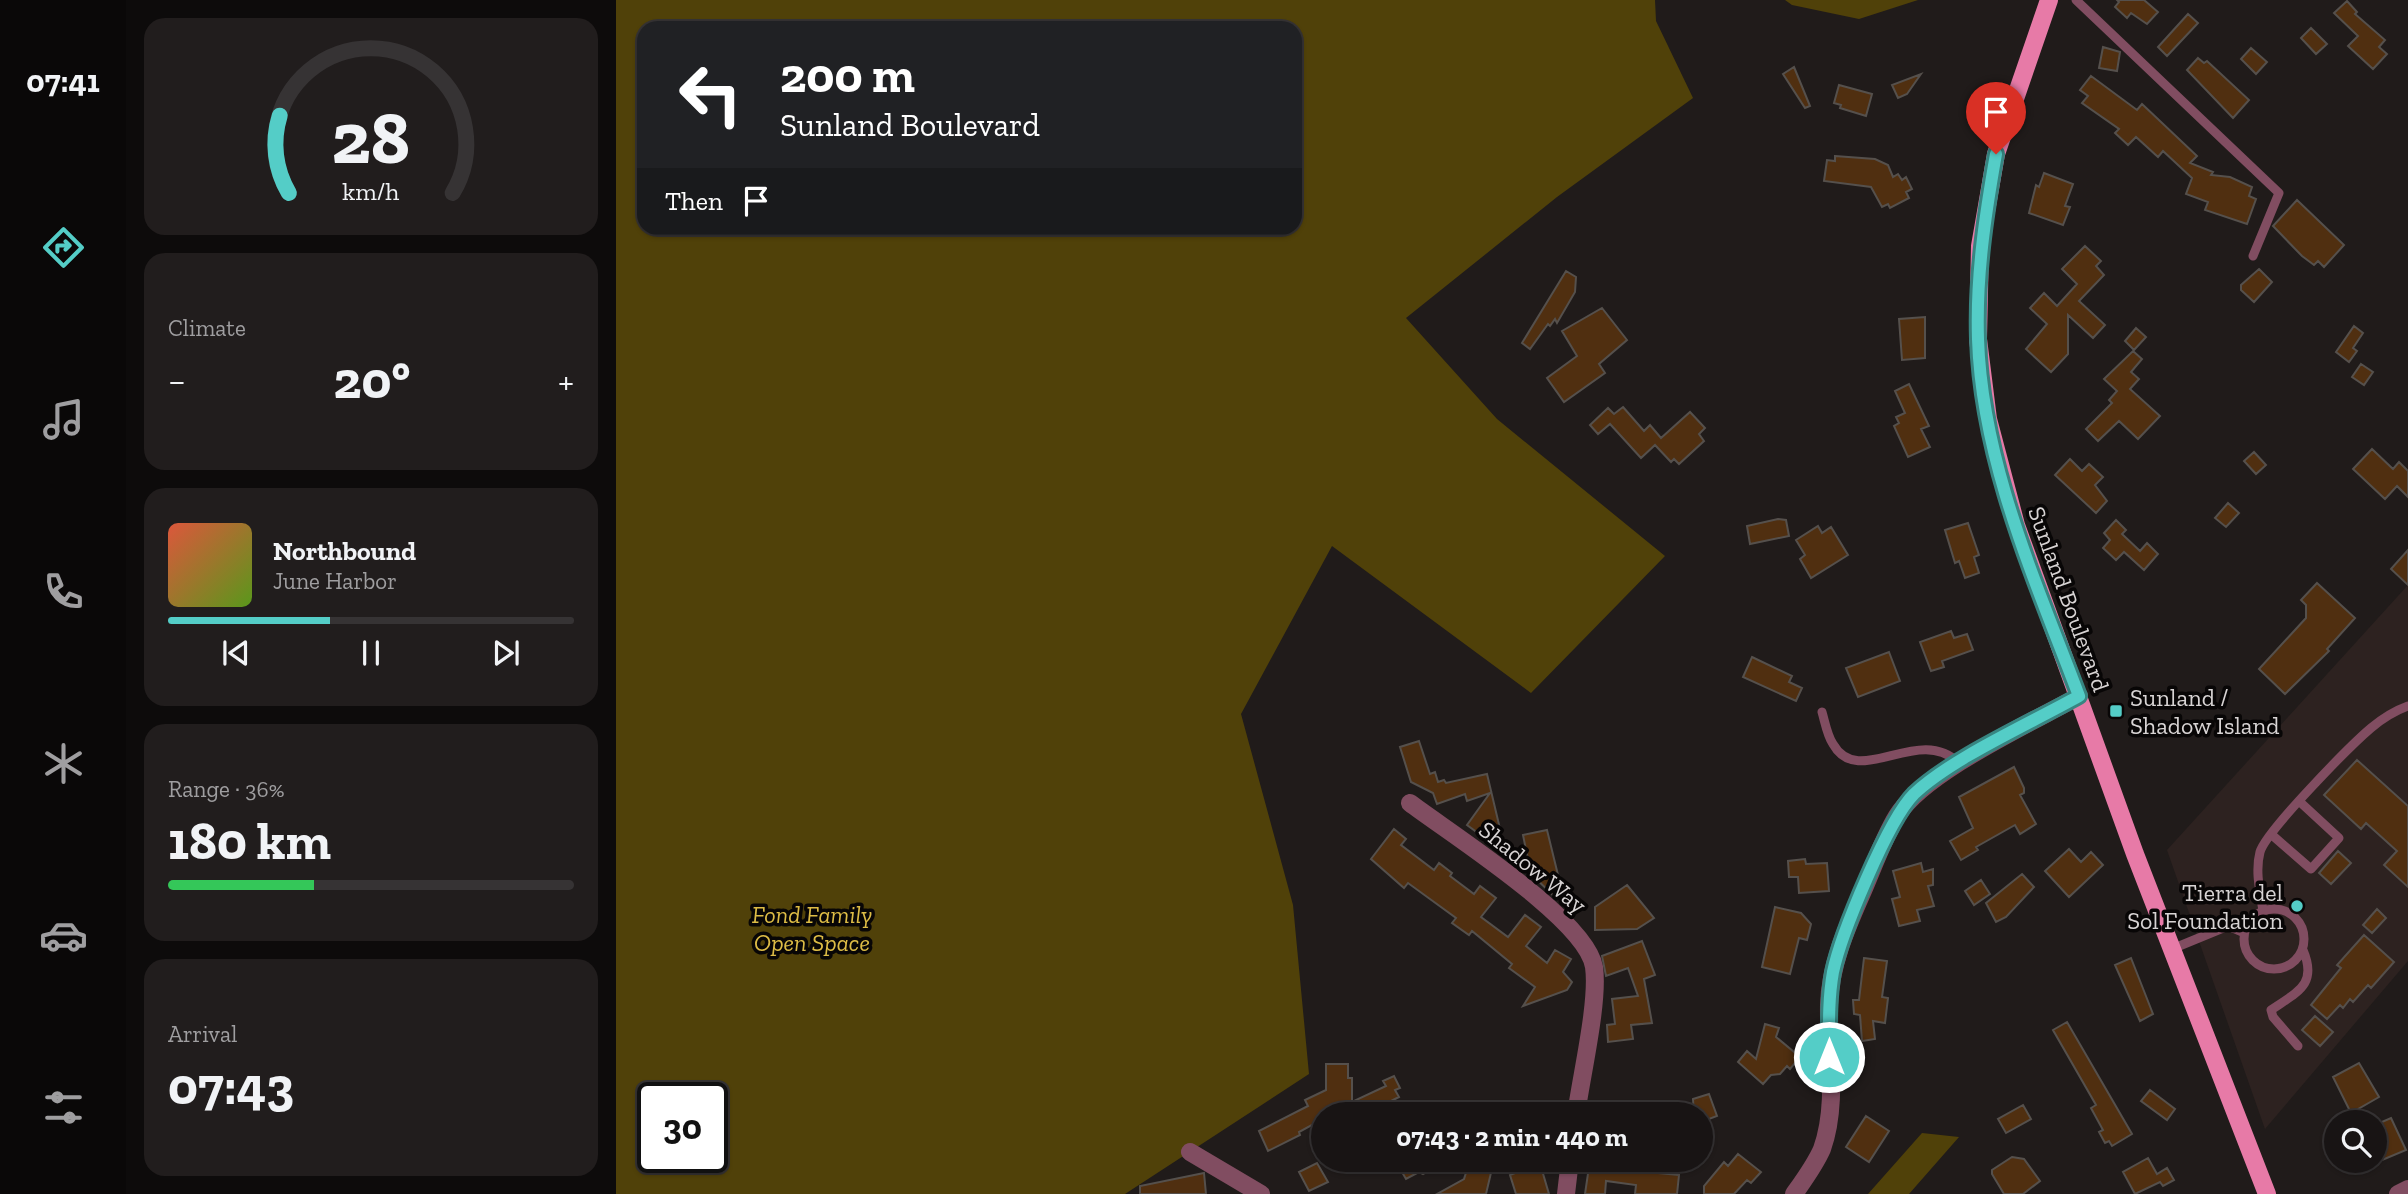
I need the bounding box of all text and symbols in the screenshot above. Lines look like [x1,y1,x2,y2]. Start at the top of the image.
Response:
text: 200 m [780,46,915,105]
icon: left [665,49,756,140]
text: 07:41 [26,62,100,100]
pin [1966,82,2026,154]
icon: arrive [1977,93,2015,131]
text: 28 [332,94,410,182]
text: Sunland Boulevard [780,106,1040,144]
text: km/h [342,175,400,205]
icon: arrive [737,182,775,220]
text: Then [665,185,723,217]
icon: directions [39,223,88,272]
text: Climate [168,314,246,342]
text: 20° [334,349,410,411]
text: − [168,358,186,404]
text: + [558,358,574,404]
icon: music [39,395,88,444]
street label: Sunland Boulevard [2022,502,2116,696]
text: Northbound [273,535,416,567]
icon: phone [39,567,88,616]
text: June Harbor [273,567,397,595]
icon: previous [217,634,255,672]
icon: pause [352,634,390,672]
icon: next [487,634,525,672]
place label: Sunland / Shadow Island [2130,683,2279,740]
marker: Sunland / Shadow Island [2108,703,2124,719]
icon: climate [39,739,88,788]
text: Range · 36% [168,775,285,803]
text: 180 km [168,810,331,872]
street label: Shadow Way [1473,815,1593,920]
place label: Tierra del Sol Foundation [2127,878,2283,935]
marker: Tierra del Sol Foundation [2289,898,2305,914]
park label: Fond Family Open Space [752,900,872,957]
icon: car [39,911,88,960]
text: Arrival [168,1020,237,1048]
position arrow [1792,1020,1866,1094]
text: 07:43 [168,1055,294,1117]
speed limit sign: 30 [637,1082,728,1173]
icon: filters [39,1083,88,1132]
map controls [2324,1110,2387,1173]
button: search [2324,1110,2387,1173]
text: 07:43 · 2 min · 440 m [1396,1121,1628,1153]

